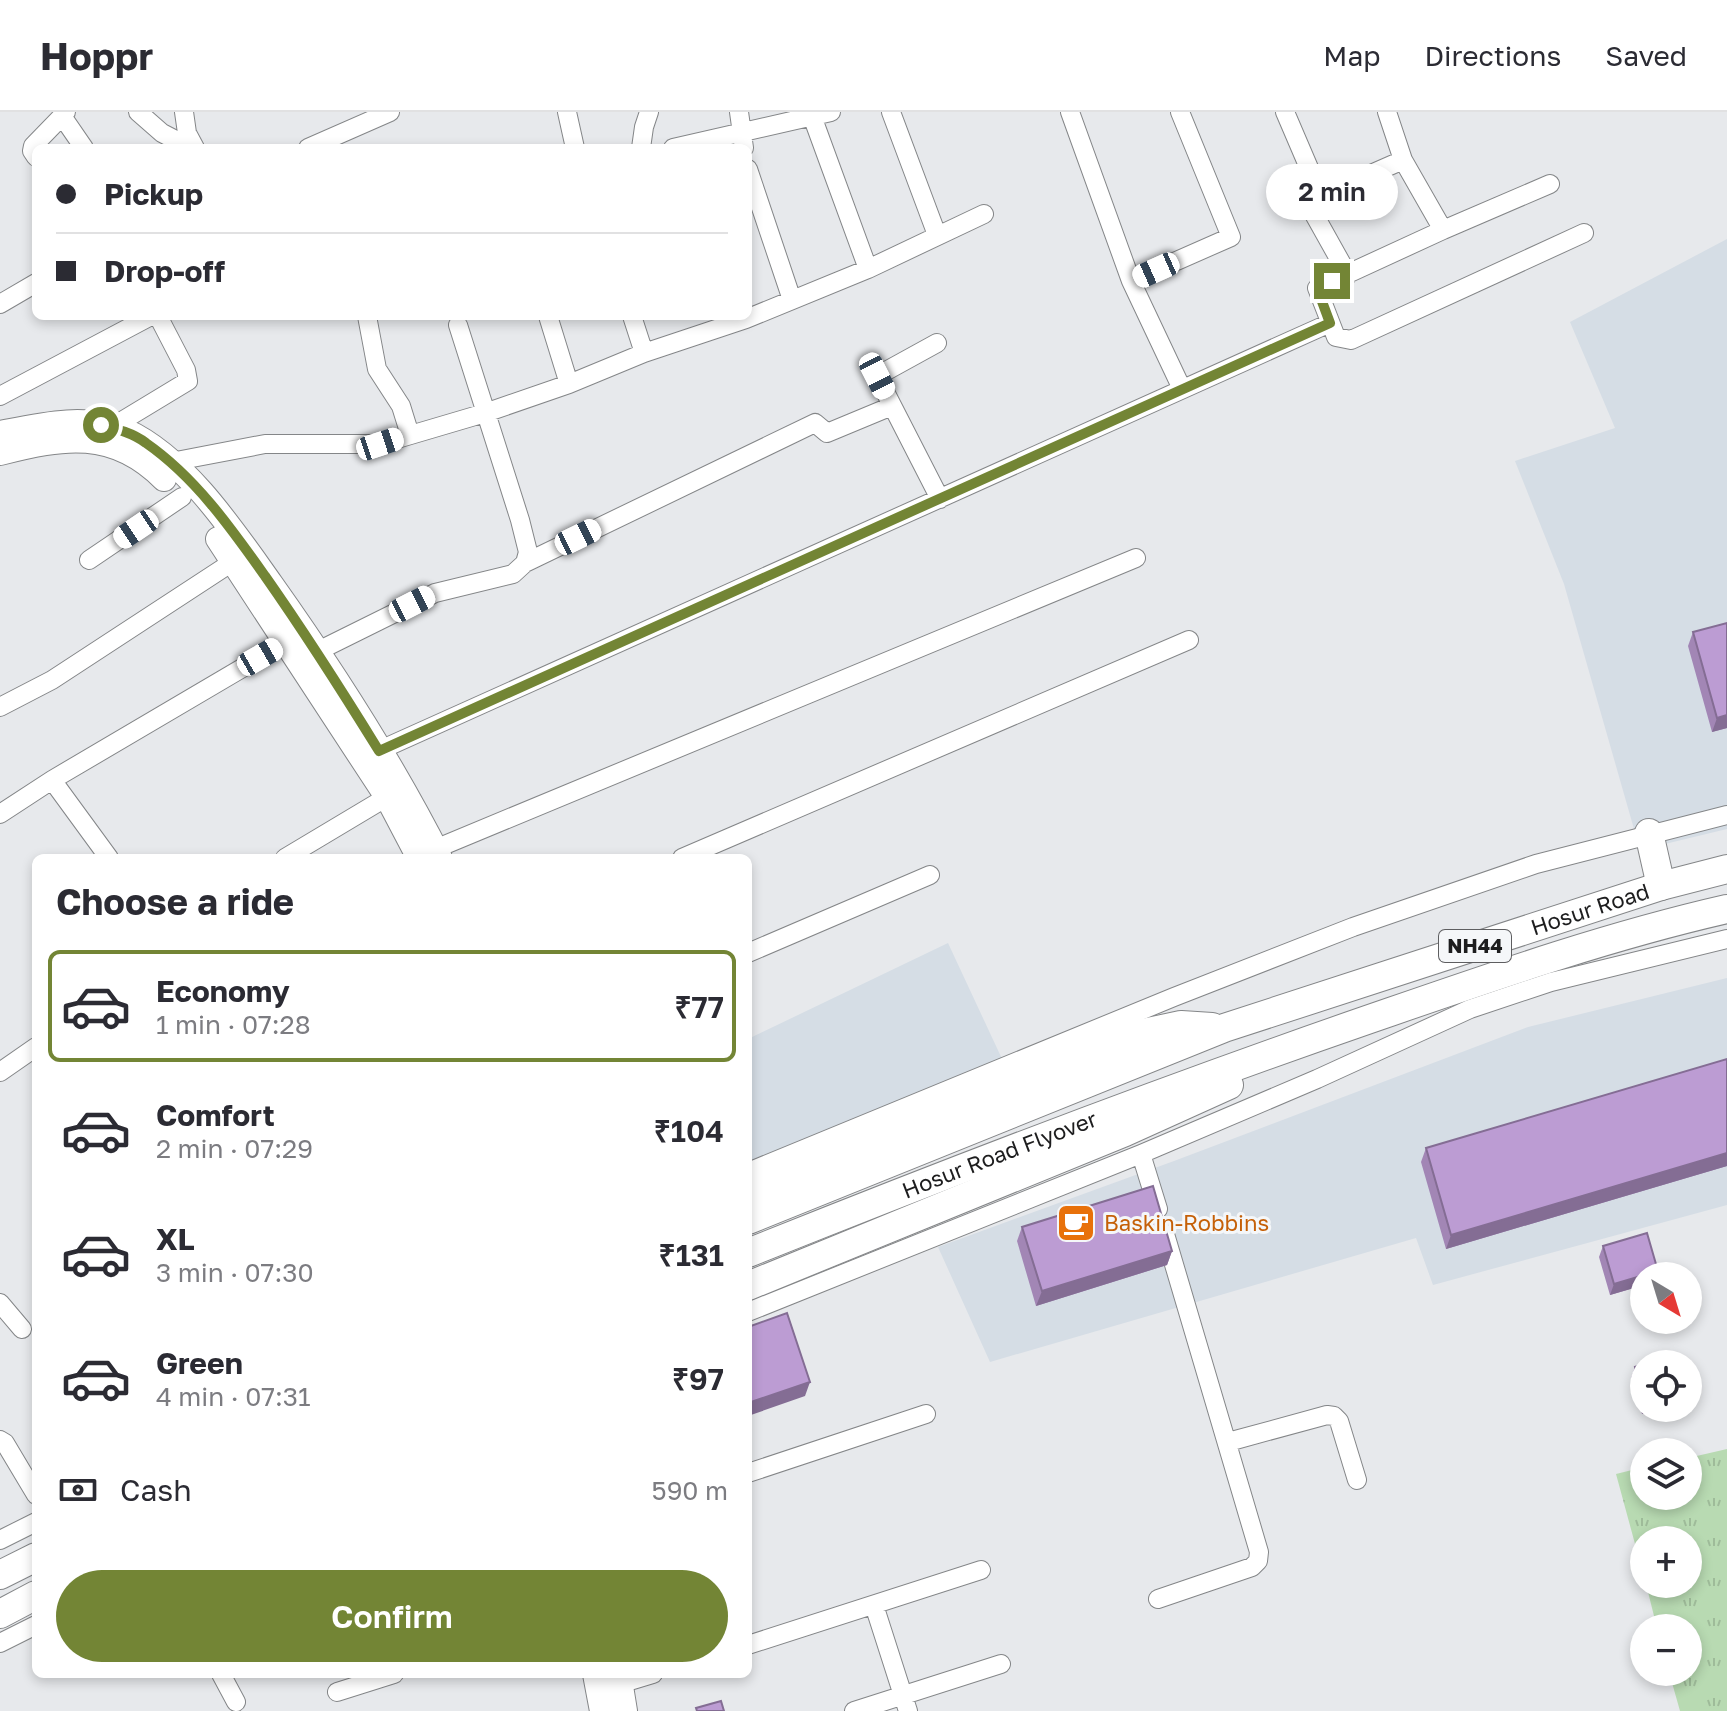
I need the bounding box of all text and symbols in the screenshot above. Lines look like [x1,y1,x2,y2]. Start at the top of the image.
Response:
text: Hoppr [40,33,153,78]
text: Map [1323,39,1380,72]
text: Directions [1424,39,1561,72]
text: Saved [1605,39,1687,72]
callout: 2 min [1266,165,1398,221]
text: Pickup [104,176,203,212]
text: 2 min [1298,176,1366,207]
car [1129,249,1183,291]
text: Drop-off [104,253,225,289]
route end [1314,263,1350,299]
car [855,349,899,403]
route start [83,407,119,443]
car [353,425,407,463]
car [109,506,163,552]
car [551,516,605,558]
car [385,582,439,626]
car [233,635,287,679]
street label: Hosur Road [1527,877,1652,940]
text: Choose a ride [56,880,294,923]
road number: NH44 [1439,930,1511,962]
icon: car [60,970,132,1042]
text: Economy [156,973,290,1009]
text: ₹77 [674,989,724,1025]
text: 1 min · 07:28 [156,1009,311,1040]
icon: car [60,1094,132,1166]
text: Comfort [156,1097,275,1133]
street label: Hosur Road Flyover [898,1105,1101,1204]
text: ₹104 [654,1113,724,1149]
text: 2 min · 07:29 [156,1133,313,1164]
cafe icon: Baskin-Robbins [1055,1202,1097,1244]
place label: Baskin-Robbins [1104,1209,1269,1236]
icon: car [60,1218,132,1290]
text: XL [156,1221,195,1257]
text: ₹131 [658,1237,724,1273]
text: 3 min · 07:30 [156,1257,314,1288]
north arrow [1630,1262,1702,1334]
map controls [1630,1262,1702,1686]
icon: car [60,1342,132,1414]
text: Green [156,1345,243,1381]
button: locate [1630,1350,1702,1422]
text: ₹97 [672,1361,724,1397]
text: 4 min · 07:31 [156,1381,311,1412]
button: layers [1630,1438,1702,1510]
icon: cash [56,1468,100,1512]
text: Cash [120,1472,192,1508]
text: 590 m [652,1475,728,1506]
button: + [1630,1526,1702,1598]
button: Confirm [56,1570,728,1662]
button: − [1630,1614,1702,1686]

